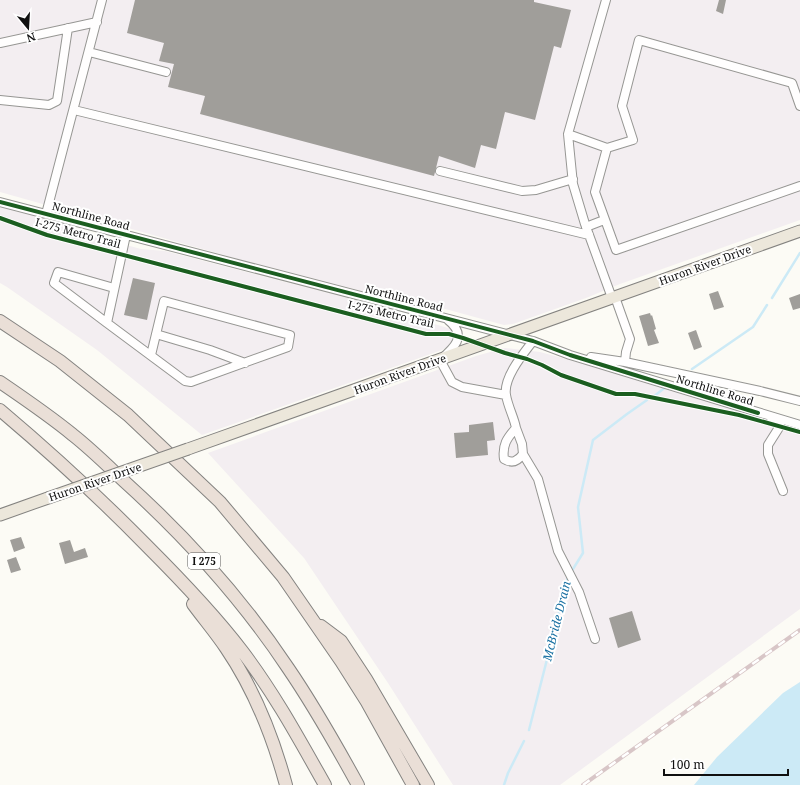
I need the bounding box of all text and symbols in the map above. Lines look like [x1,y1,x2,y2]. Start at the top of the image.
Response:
north arrow [8,8,48,48]
text: N [24,30,38,47]
street label: Northline Road [51,198,132,233]
street label: I-275 Metro Trail [34,214,123,251]
street label: Huron River Drive [657,241,753,288]
street label: Northline Road [363,281,445,315]
street label: I-275 Metro Trail [347,296,436,331]
street label: Huron River Drive [352,350,448,397]
street label: Northline Road [675,371,756,408]
street label: Huron River Drive [46,459,143,504]
road number: I 275 [188,553,220,569]
water label: McBride Drain [538,579,575,664]
scale bar [664,751,788,777]
text: 100 m [670,756,705,773]

